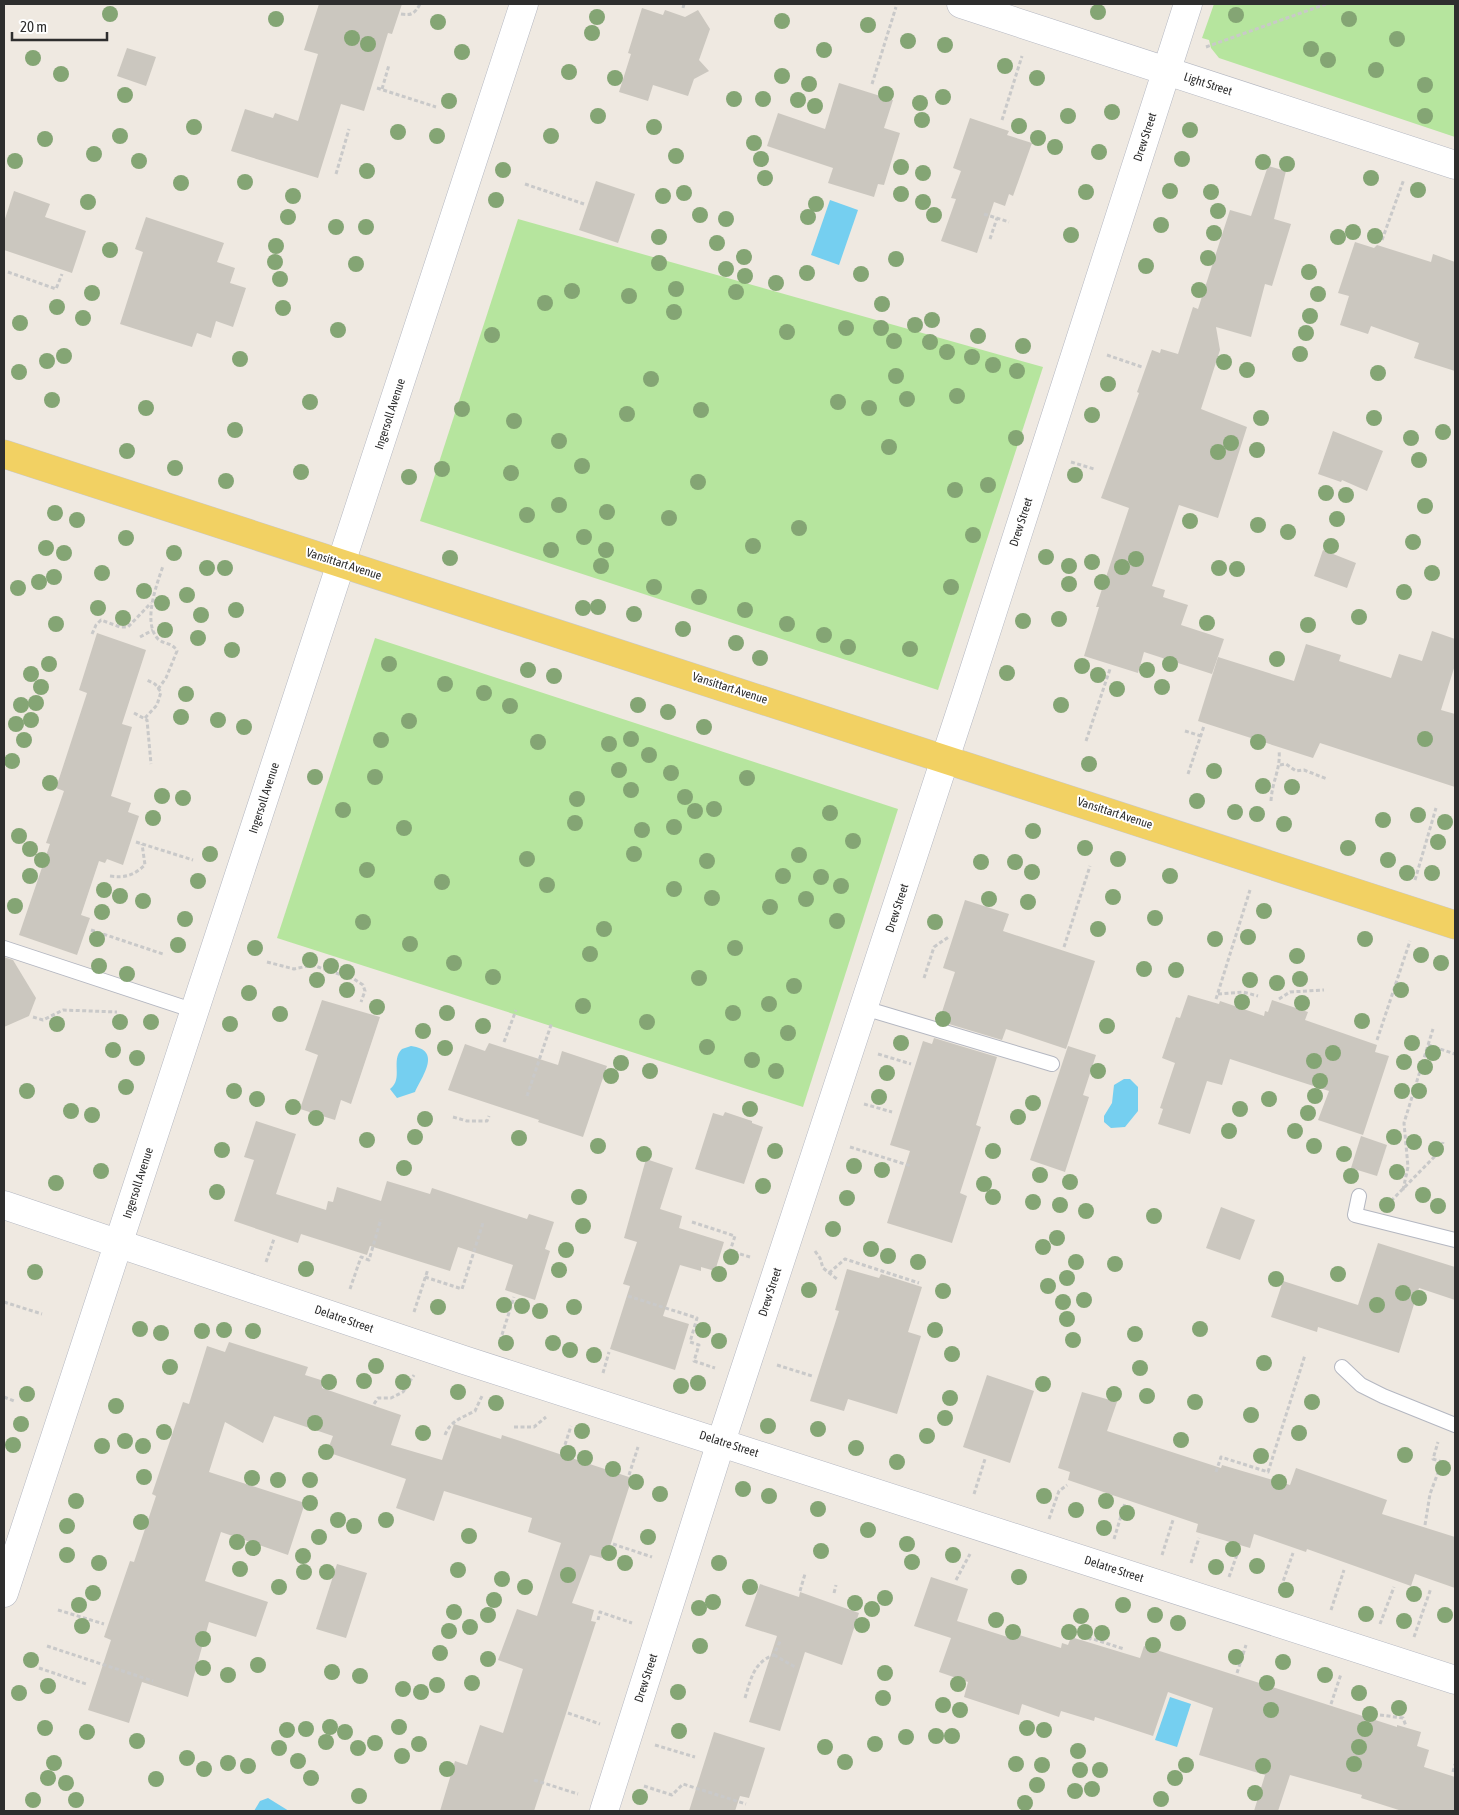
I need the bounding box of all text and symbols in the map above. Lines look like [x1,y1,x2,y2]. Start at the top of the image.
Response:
scale bar [12,10,108,42]
text: 20 m [20,18,47,35]
street label: Light Street [1182,70,1234,99]
street label: Drew Street [1131,110,1160,163]
street label: Ingersoll Avenue [372,377,408,451]
street label: Drew Street [1007,495,1036,548]
street label: Vansittart Avenue [305,545,383,583]
street label: Vansittart Avenue [691,669,769,707]
street label: Ingersoll Avenue [246,761,282,835]
street label: Vansittart Avenue [1076,794,1154,832]
street label: Drew Street [883,881,912,934]
street label: Ingersoll Avenue [120,1146,156,1220]
street label: Drew Street [756,1265,785,1318]
street label: Delatre Street [313,1302,376,1336]
street label: Delatre Street [698,1428,761,1460]
street label: Delatre Street [1083,1553,1146,1585]
street label: Drew Street [632,1651,661,1704]

